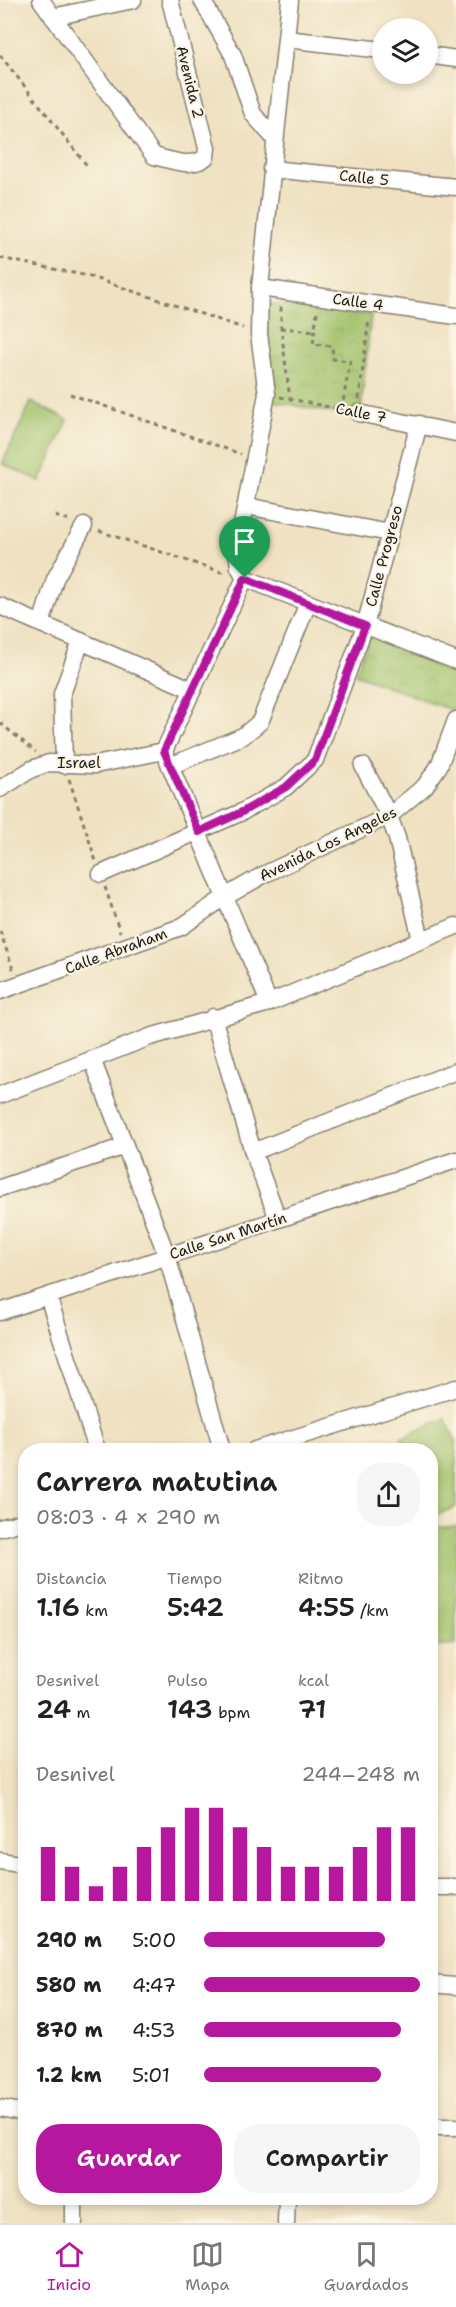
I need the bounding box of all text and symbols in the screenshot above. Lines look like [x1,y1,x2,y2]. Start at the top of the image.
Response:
map controls [372,18,438,84]
button: layers [372,18,438,84]
street label: Avenida 2 [171,44,209,120]
street label: Calle 5 [338,165,390,191]
street label: Calle 4 [331,289,385,315]
street label: Calle 7 [334,398,388,428]
street label: Calle Progreso [361,503,407,609]
pin [219,516,270,578]
icon: arrive [228,525,261,558]
street label: Israel [57,753,101,773]
street label: Avenida Los Angeles [256,802,400,886]
street label: Calle Abraham [62,923,170,979]
street label: Calle San Martín [167,1208,289,1264]
text: Carrera matutina [36,1463,277,1500]
button: share [357,1463,420,1526]
text: 08:03 · 4 × 290 m [36,1504,220,1530]
text: Distancia [36,1568,107,1589]
text: Tiempo [167,1568,222,1589]
text: Ritmo [298,1568,343,1589]
text: 1.16 [36,1589,80,1624]
text: 5:42 [167,1589,224,1624]
text: 4:55 [298,1589,355,1624]
text: km [80,1600,108,1621]
text: /km [355,1600,389,1621]
text: Desnivel [36,1670,99,1691]
text: Pulso [167,1670,208,1691]
text: kcal [298,1670,329,1691]
text: 24 [36,1691,71,1726]
text: 143 [167,1691,213,1726]
text: 71 [298,1691,327,1726]
text: m [71,1702,90,1723]
text: bpm [213,1702,250,1723]
text: Desnivel [36,1761,115,1787]
text: 244–248 m [302,1761,420,1787]
text: 290 m [36,1927,102,1953]
text: 5:00 [132,1927,176,1953]
text: 580 m [36,1972,101,1998]
text: 4:47 [132,1972,176,1998]
text: 870 m [36,2017,103,2043]
text: 4:53 [132,2017,176,2043]
text: 1.2 km [36,2062,102,2088]
text: 5:01 [132,2062,170,2088]
button: Guardar [36,2124,222,2193]
button: Compartir [234,2124,420,2193]
tab: Inicio [47,2238,91,2295]
tab: Mapa [185,2238,230,2295]
tab: Guardados [324,2238,409,2295]

